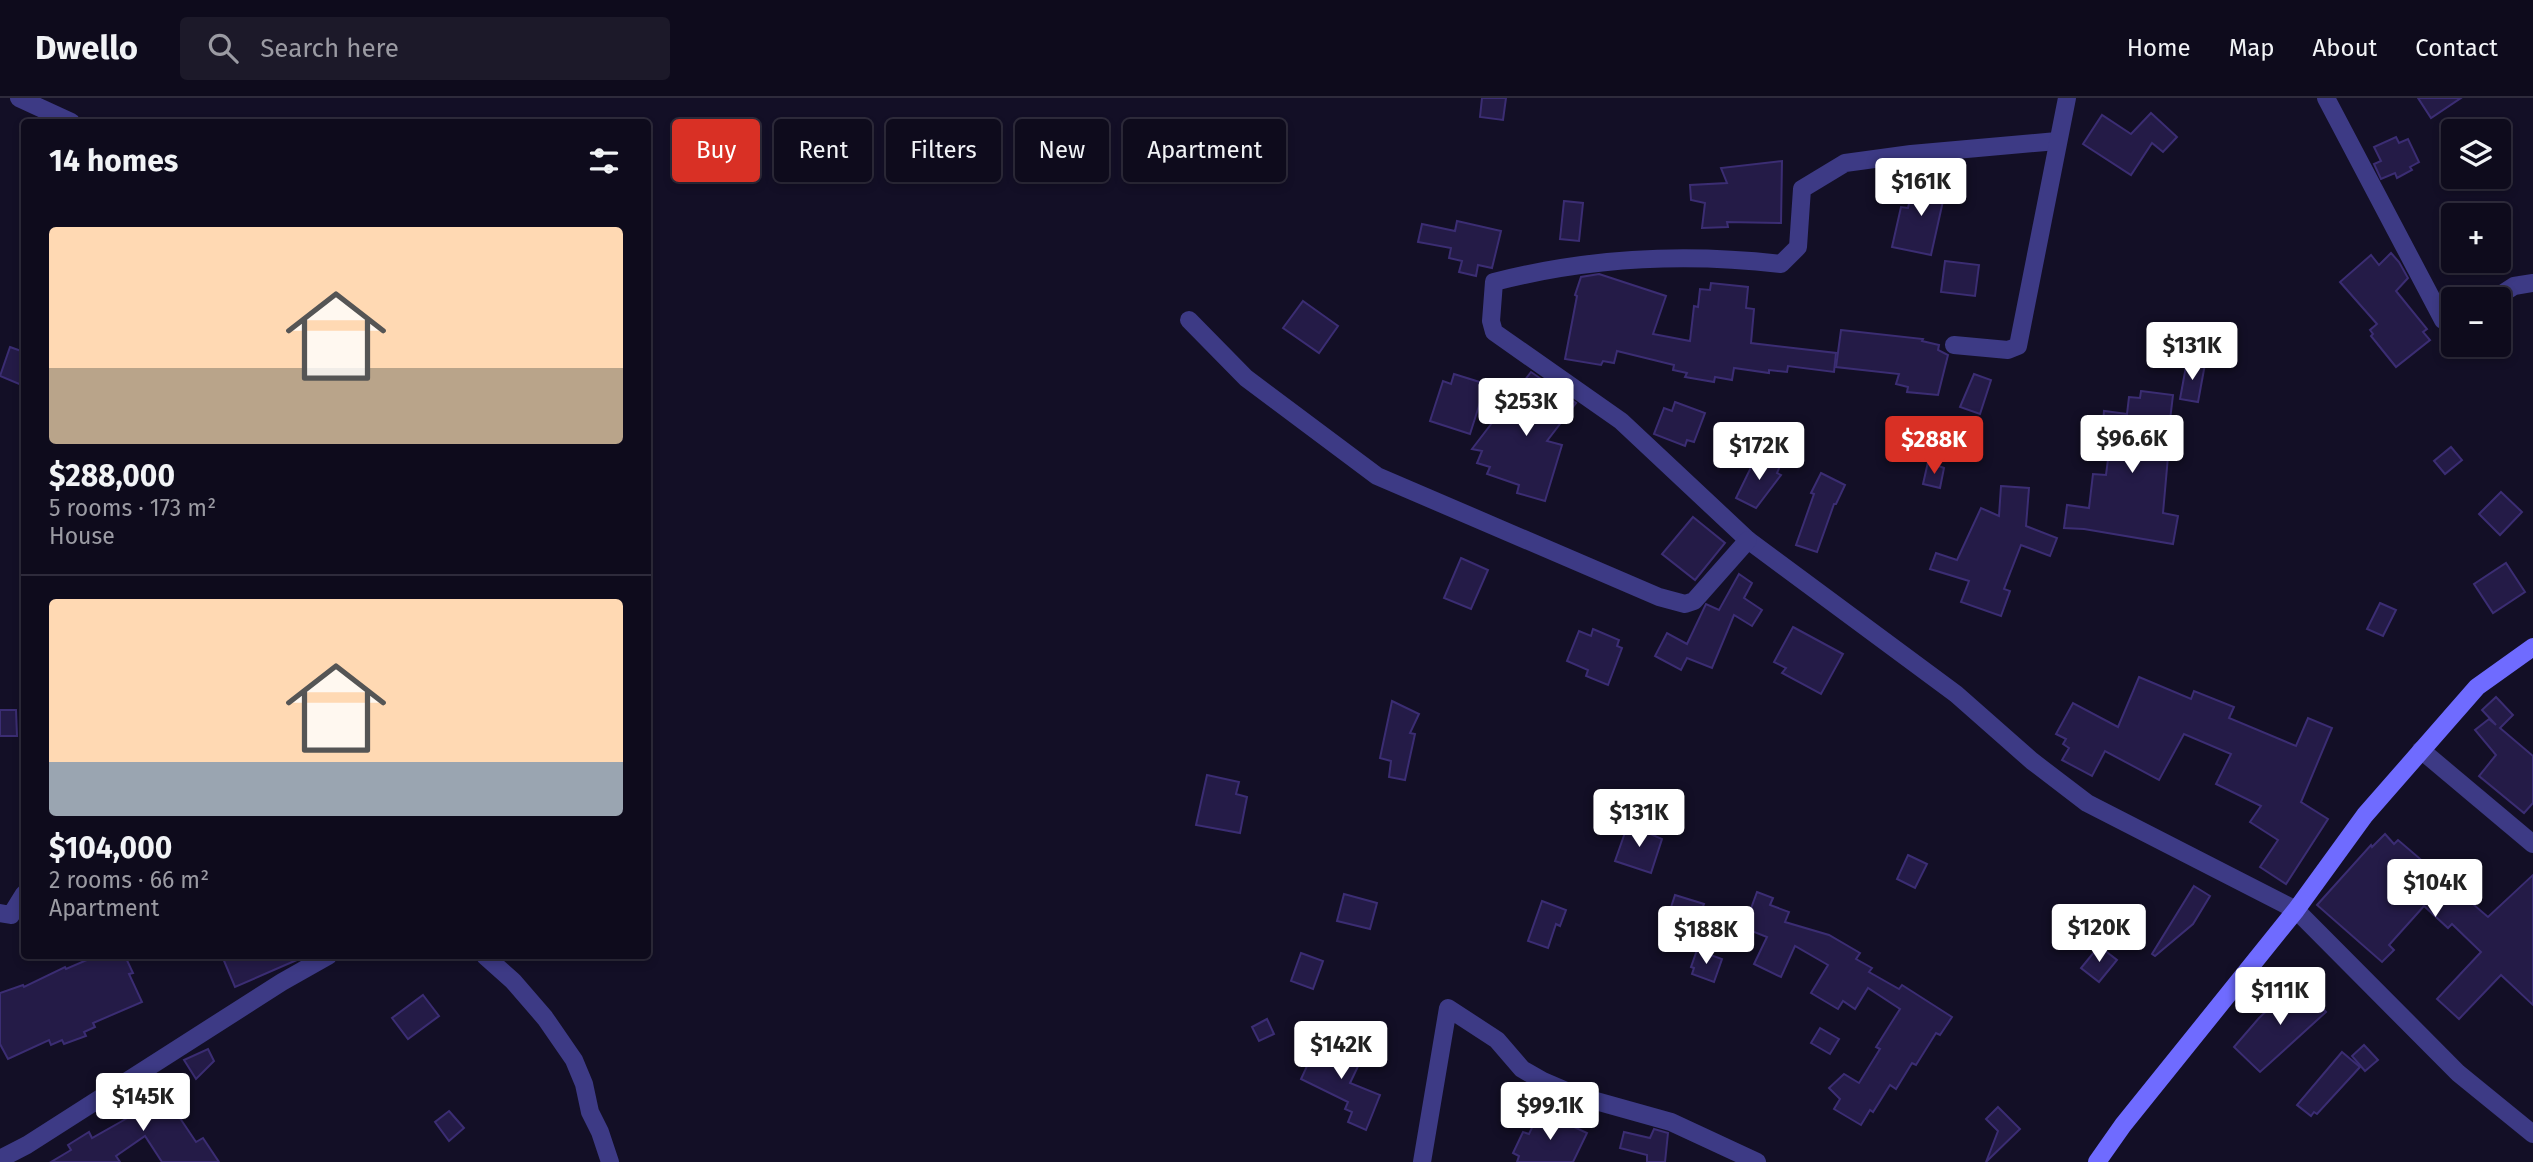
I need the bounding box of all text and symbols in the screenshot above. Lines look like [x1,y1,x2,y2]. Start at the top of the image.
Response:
search box [180,17,670,80]
text: Dwello [35,28,138,68]
icon: search [204,29,242,67]
text: Search here [260,33,399,64]
text: Home [2127,34,2191,62]
text: Map [2229,34,2275,62]
text: About [2313,34,2377,62]
text: Contact [2415,34,2498,62]
chip: Buy [672,119,760,182]
chip: Rent [774,119,872,182]
chip: Filters [886,119,1001,182]
chip: New [1015,119,1109,182]
chip: Apartment [1123,119,1286,182]
map controls [2441,119,2511,357]
button: layers [2441,119,2511,189]
icon: filters [585,142,623,180]
text: 14 homes [49,143,178,179]
pin: $161K [1872,158,1970,218]
text: $161K [1891,167,1951,195]
button: + [2441,203,2511,273]
icon: home [273,273,399,399]
button: − [2441,287,2511,357]
pin: $131K [2143,322,2241,382]
text: $131K [2162,331,2222,359]
pin: $253K [1477,378,1575,438]
text: $253K [1495,387,1557,415]
pin: $288K [1885,416,1983,476]
pin: $96.6K [2075,416,2189,475]
pin: $172K [1710,422,1808,482]
text: $96.6K [2097,424,2167,452]
text: $288K [1901,425,1967,453]
text: $172K [1729,431,1789,459]
text: $288,000 [49,458,175,494]
text: 5 rooms · 173 m² [49,494,216,522]
text: House [49,522,115,550]
icon: home [273,645,399,771]
pin: $131K [1590,790,1688,849]
text: $131K [1609,798,1669,826]
text: $104,000 [49,830,172,866]
pin: $104K [2386,860,2484,919]
text: 2 rooms · 66 m² [49,866,209,894]
text: $104K [2403,868,2467,896]
text: Apartment [49,894,159,922]
pin: $120K [2050,904,2148,964]
pin: $188K [1657,906,1755,966]
text: $120K [2068,913,2130,941]
text: $188K [1674,915,1738,943]
pin: $111K [2231,968,2329,1027]
text: $111K [2251,976,2309,1004]
pin: $142K [1292,1021,1390,1081]
text: $142K [1310,1030,1372,1058]
pin: $145K [94,1074,192,1133]
text: $145K [112,1082,174,1110]
pin: $99.1K [1493,1082,1607,1142]
text: $99.1K [1517,1091,1583,1119]

